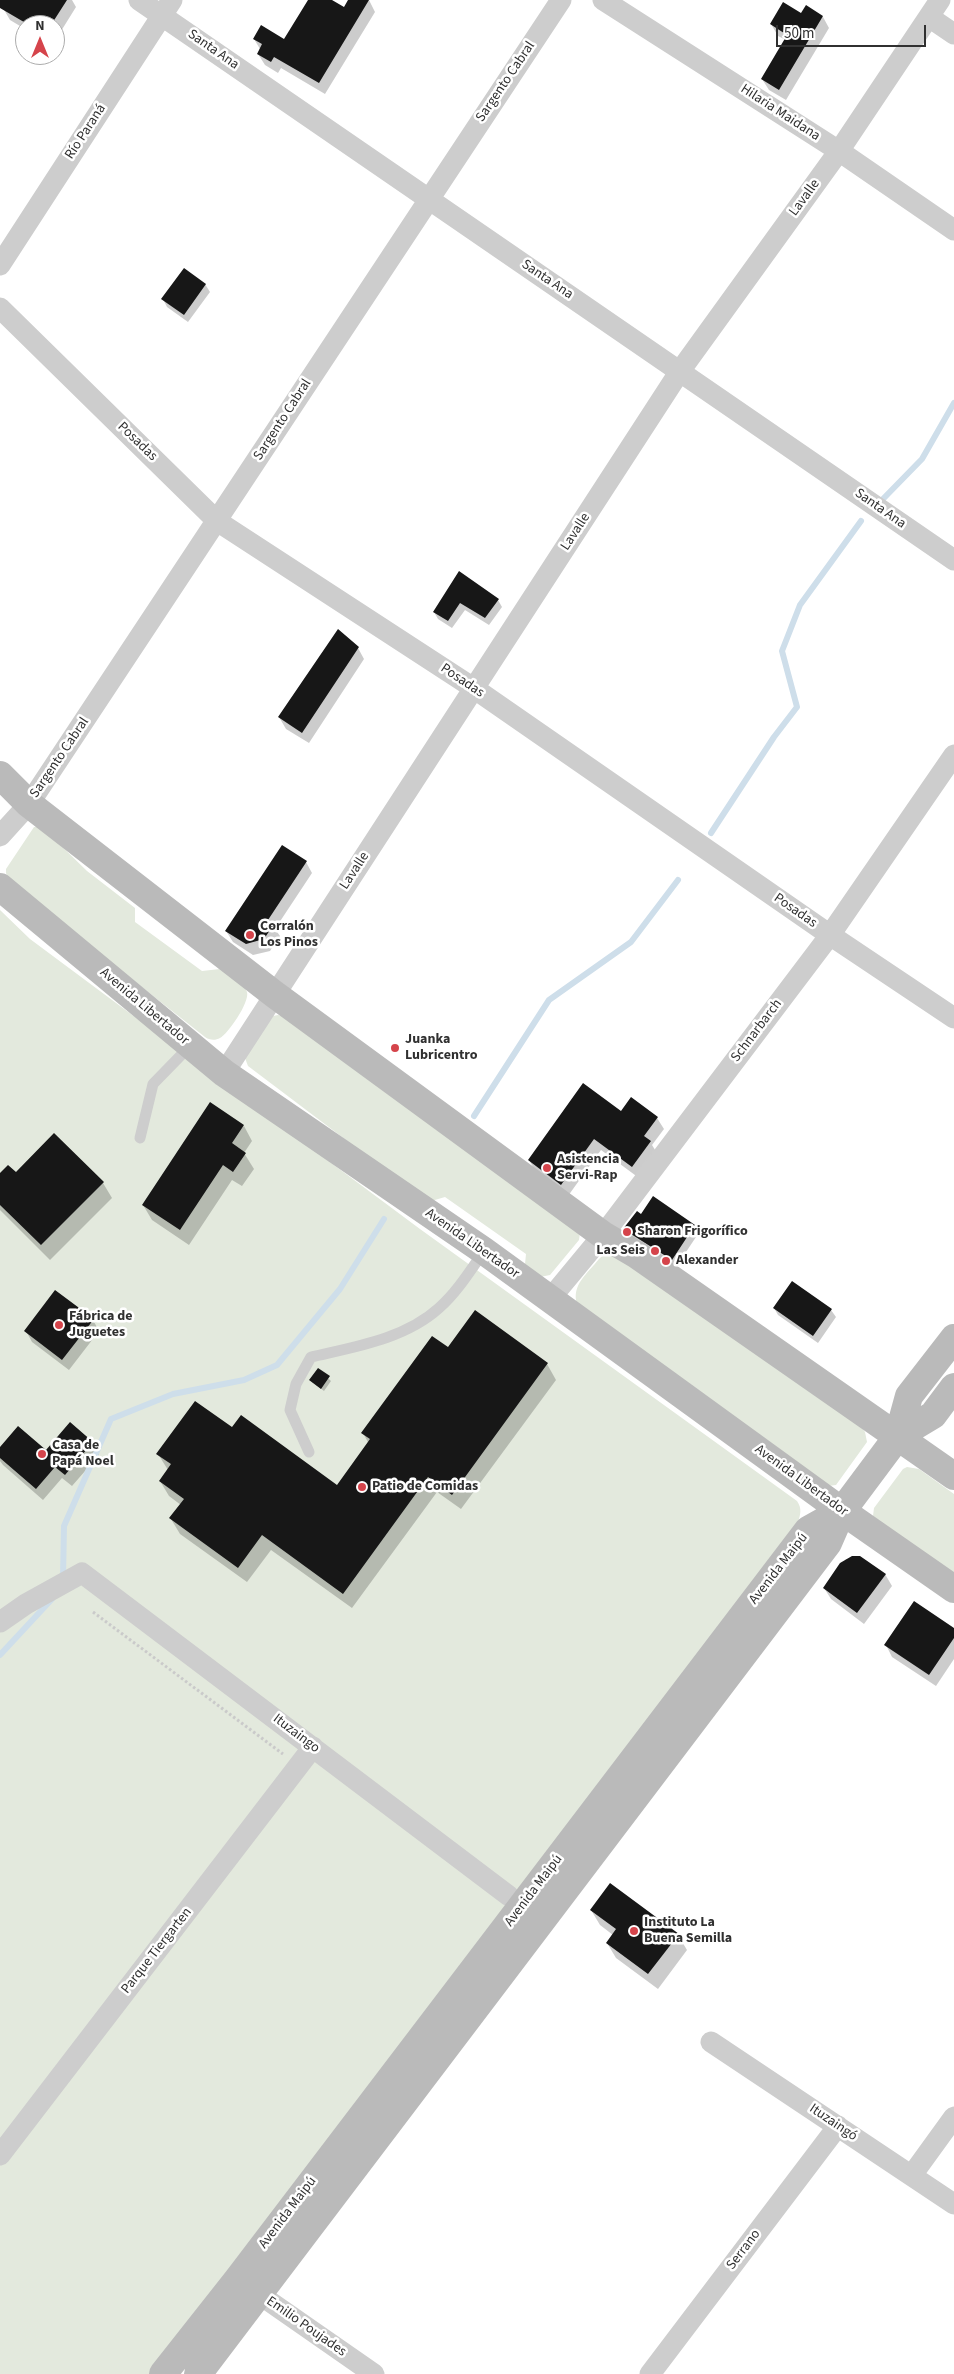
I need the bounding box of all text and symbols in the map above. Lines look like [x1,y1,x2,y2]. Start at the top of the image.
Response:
north arrow [15,15,65,65]
scale bar [779,15,929,47]
text: N [35,16,45,36]
text: 50 m [784,23,814,44]
street label: Santa Ana [184,26,242,74]
street label: Sargento Cabral [473,39,539,125]
street label: Hilaria Maidana [737,81,823,145]
street label: Río Paraná [62,101,110,163]
street label: Lavalle [786,176,824,220]
street label: Santa Ana [518,257,576,303]
street label: Sargento Cabral [250,376,316,464]
street label: Posadas [114,419,160,465]
street label: Santa Ana [851,485,909,533]
street label: Lavalle [558,510,594,554]
street label: Posadas [437,660,487,702]
street label: Sargento Cabral [27,715,93,801]
street label: Lavalle [337,849,373,893]
street label: Posadas [770,890,820,932]
place label: Corralón Los Pinos [260,919,318,952]
marker: Corralón Los Pinos [244,929,256,941]
street label: Avenida Libertador [96,965,192,1049]
street label: Schnarbarch [728,996,786,1066]
place label: Juanka Lubricentro [405,1032,478,1064]
marker: Juanka Lubricentro [389,1042,401,1054]
place label: Asistencia Servi-Rap [557,1152,619,1184]
marker: Asistencia Servi-Rap [541,1162,553,1174]
street label: Avenida Libertador [422,1205,522,1283]
place label: Sharon Frigorífico [637,1224,748,1240]
marker: Sharon Frigorífico [621,1226,633,1238]
place label: Las Seis [596,1243,645,1259]
marker: Las Seis [649,1245,661,1257]
place label: Alexander [676,1253,738,1269]
marker: Alexander [660,1255,672,1267]
place label: Fábrica de Juguetes [69,1309,133,1341]
marker: Fábrica de Juguetes [53,1319,65,1331]
place label: Casa de Papá Noel [52,1438,114,1470]
street label: Avenida Libertador [751,1442,851,1520]
marker: Casa de Papá Noel [36,1448,48,1460]
place label: Patio de Comidas [372,1479,478,1495]
marker: Patio de Comidas [356,1481,368,1493]
street label: Avenida Maipú [746,1530,812,1608]
street label: Ituzaingo [269,1711,323,1757]
street label: Avenida Maipú [501,1852,567,1930]
street label: Parque Tiergarten [118,1905,196,1997]
place label: Instituto La Buena Semilla [644,1915,732,1948]
marker: Instituto La Buena Semilla [628,1925,640,1937]
street label: Ituzaingó [806,2101,860,2145]
street label: Avenida Maipú [255,2174,321,2252]
street label: Serrano [723,2227,765,2273]
street label: Emilio Poujades [263,2293,349,2361]

